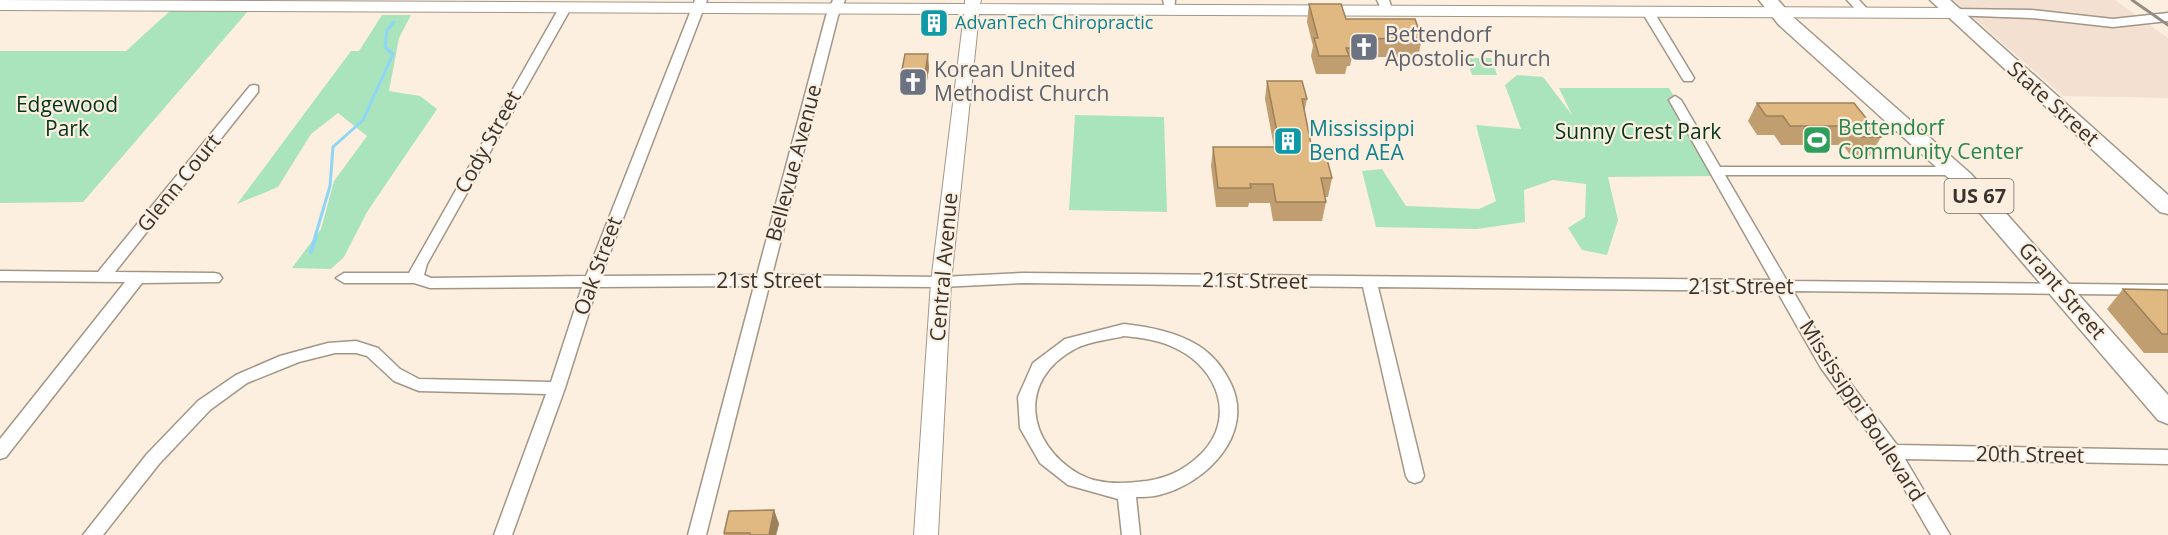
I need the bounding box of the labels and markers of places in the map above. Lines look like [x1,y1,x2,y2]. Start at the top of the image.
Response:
building icon: AdvanTech Chiropractic [918,7,950,39]
place label: AdvanTech Chiropractic [955,10,1154,34]
place label: Bettendorf Apostolic Church [1385,20,1551,72]
church icon: Bettendorf Apostolic Church [1348,31,1380,63]
place label: Korean United Methodist Church [934,55,1109,107]
church icon: Korean United Methodist Church [897,66,929,98]
place label: Bettendorf Community Center [1838,113,2023,165]
place label: Mississippi Bend AEA [1309,114,1415,166]
sports icon: Bettendorf Community Center [1801,124,1833,156]
building icon: Mississippi Bend AEA [1272,125,1304,157]

